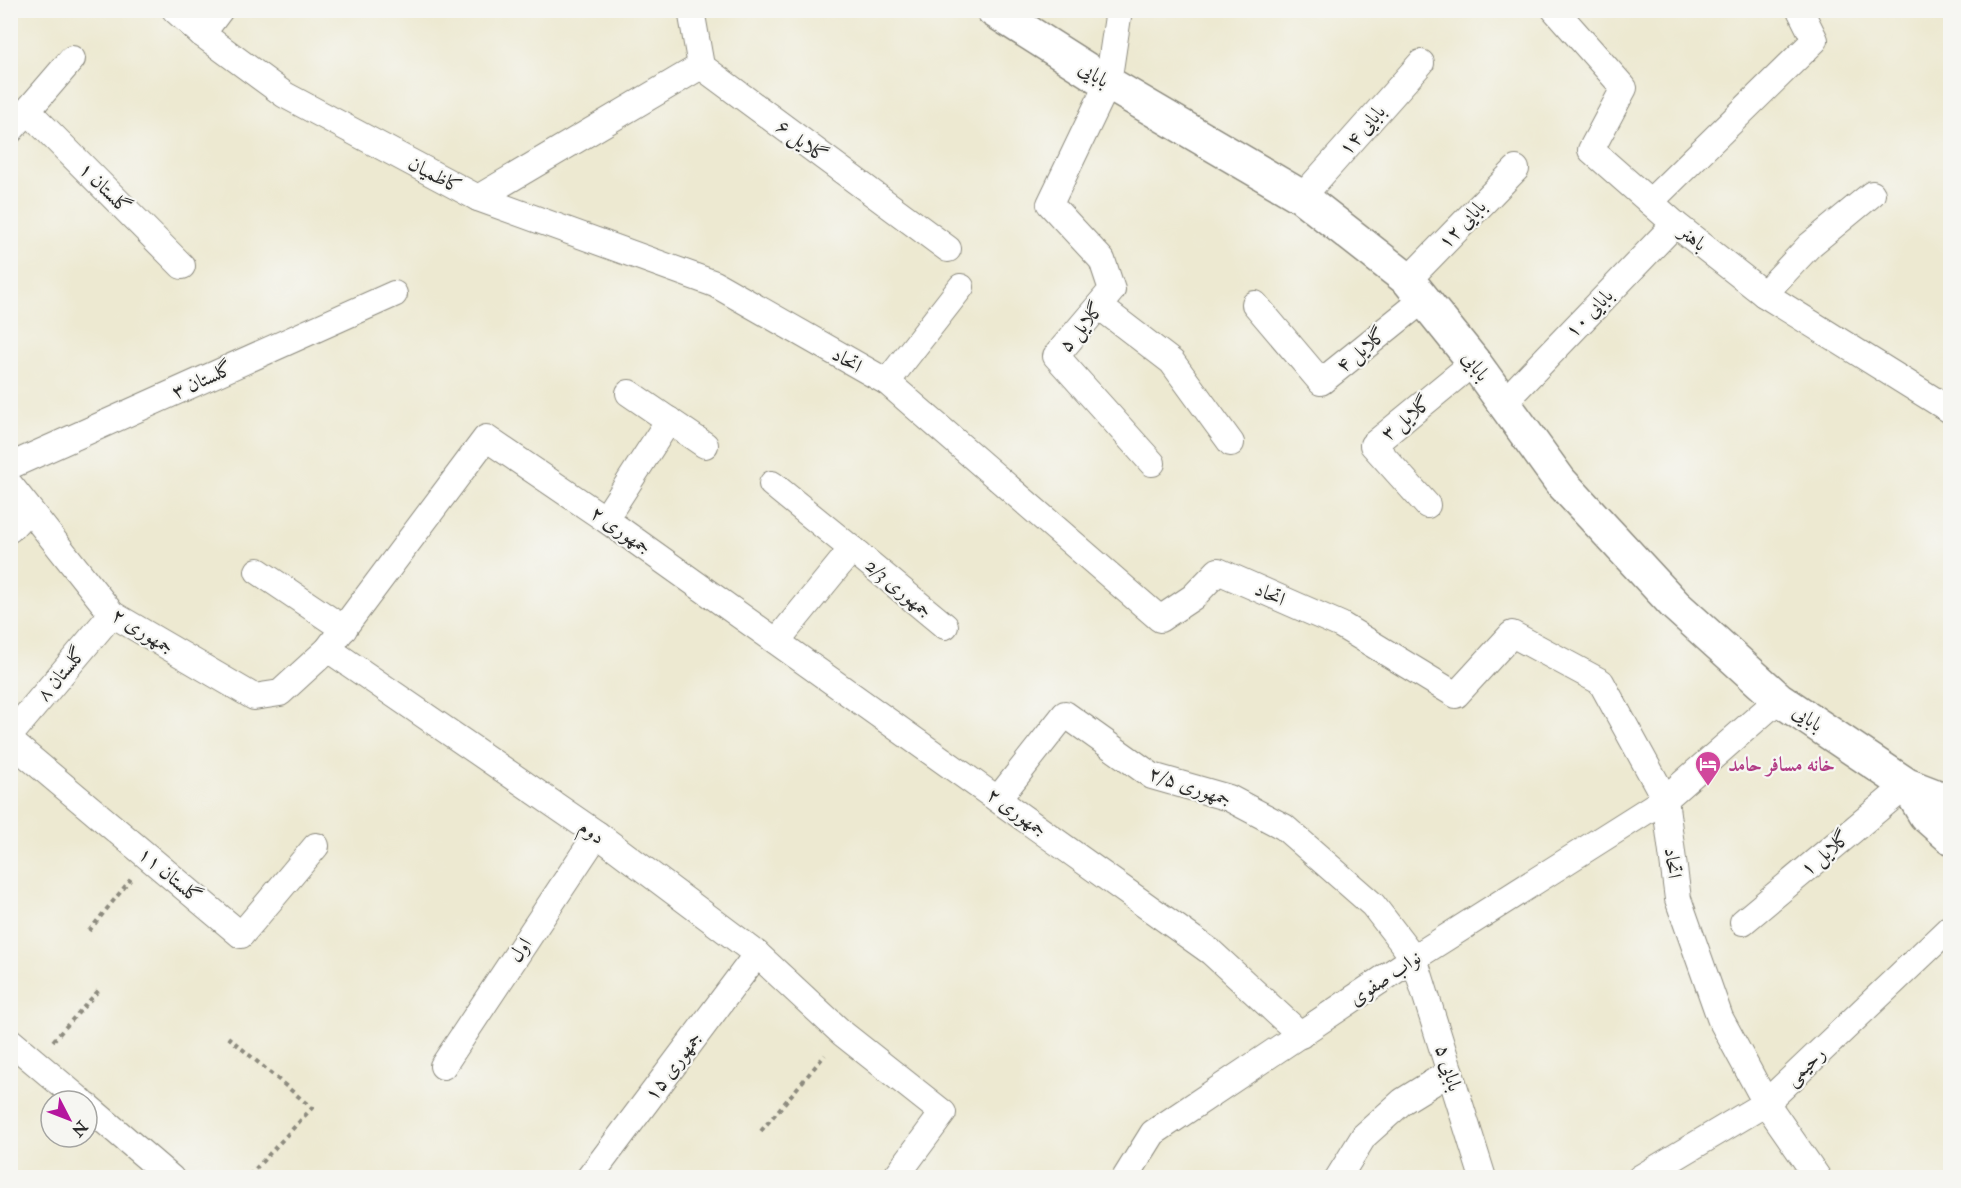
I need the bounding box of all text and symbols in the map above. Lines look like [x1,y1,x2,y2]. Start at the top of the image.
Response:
street label: بابایی [1074,55,1114,94]
street label: بابایی ۱۴ [1333,100,1392,161]
street label: گلایل ۶ [770,114,833,170]
street label: کاظمیان [404,151,466,199]
street label: گلستان ۱ [74,157,136,219]
street label: بابایی ۱۲ [1432,194,1492,255]
street label: باهنر [1673,218,1712,257]
street label: بابایی ۱۰ [1559,283,1619,344]
street label: گلایل ۵ [1053,297,1111,358]
street label: گلایل ۴ [1331,322,1392,379]
street label: اتحاد [827,341,867,379]
street label: بابایی [1456,346,1495,387]
street label: گلستان ۳ [168,356,236,404]
street label: گلایل ۳ [1376,390,1437,447]
street label: جمهوری ۲ [586,500,656,560]
street label: جمهوری 2/3 [860,553,938,623]
street label: اتحاد [1251,576,1289,612]
street label: جمهوری ۲ [107,602,179,660]
street label: گلستان ۸ [31,642,91,706]
street label: بابایی [1787,699,1828,738]
hotel icon: خانه مسافر حامد [1693,749,1723,787]
place label: خانه مسافر حامد [1728,752,1835,777]
street label: جمهوری ۲/۵ [1146,760,1234,812]
street label: جمهوری ۲ [982,782,1052,842]
street label: دوم [571,814,610,854]
street label: گلایل ۱ [1795,825,1856,883]
street label: گلستان ۱۱ [133,841,207,909]
street label: اتحاد [1659,846,1687,880]
street label: اول [503,933,537,967]
street label: نواب صفوی [1344,945,1426,1011]
street label: جمهوری ۱۵ [639,1026,707,1106]
street label: رحیمی [1779,1041,1831,1092]
street label: بابایی ۵ [1429,1042,1468,1095]
north arrow [39,1089,99,1149]
text: N [67,1116,92,1141]

